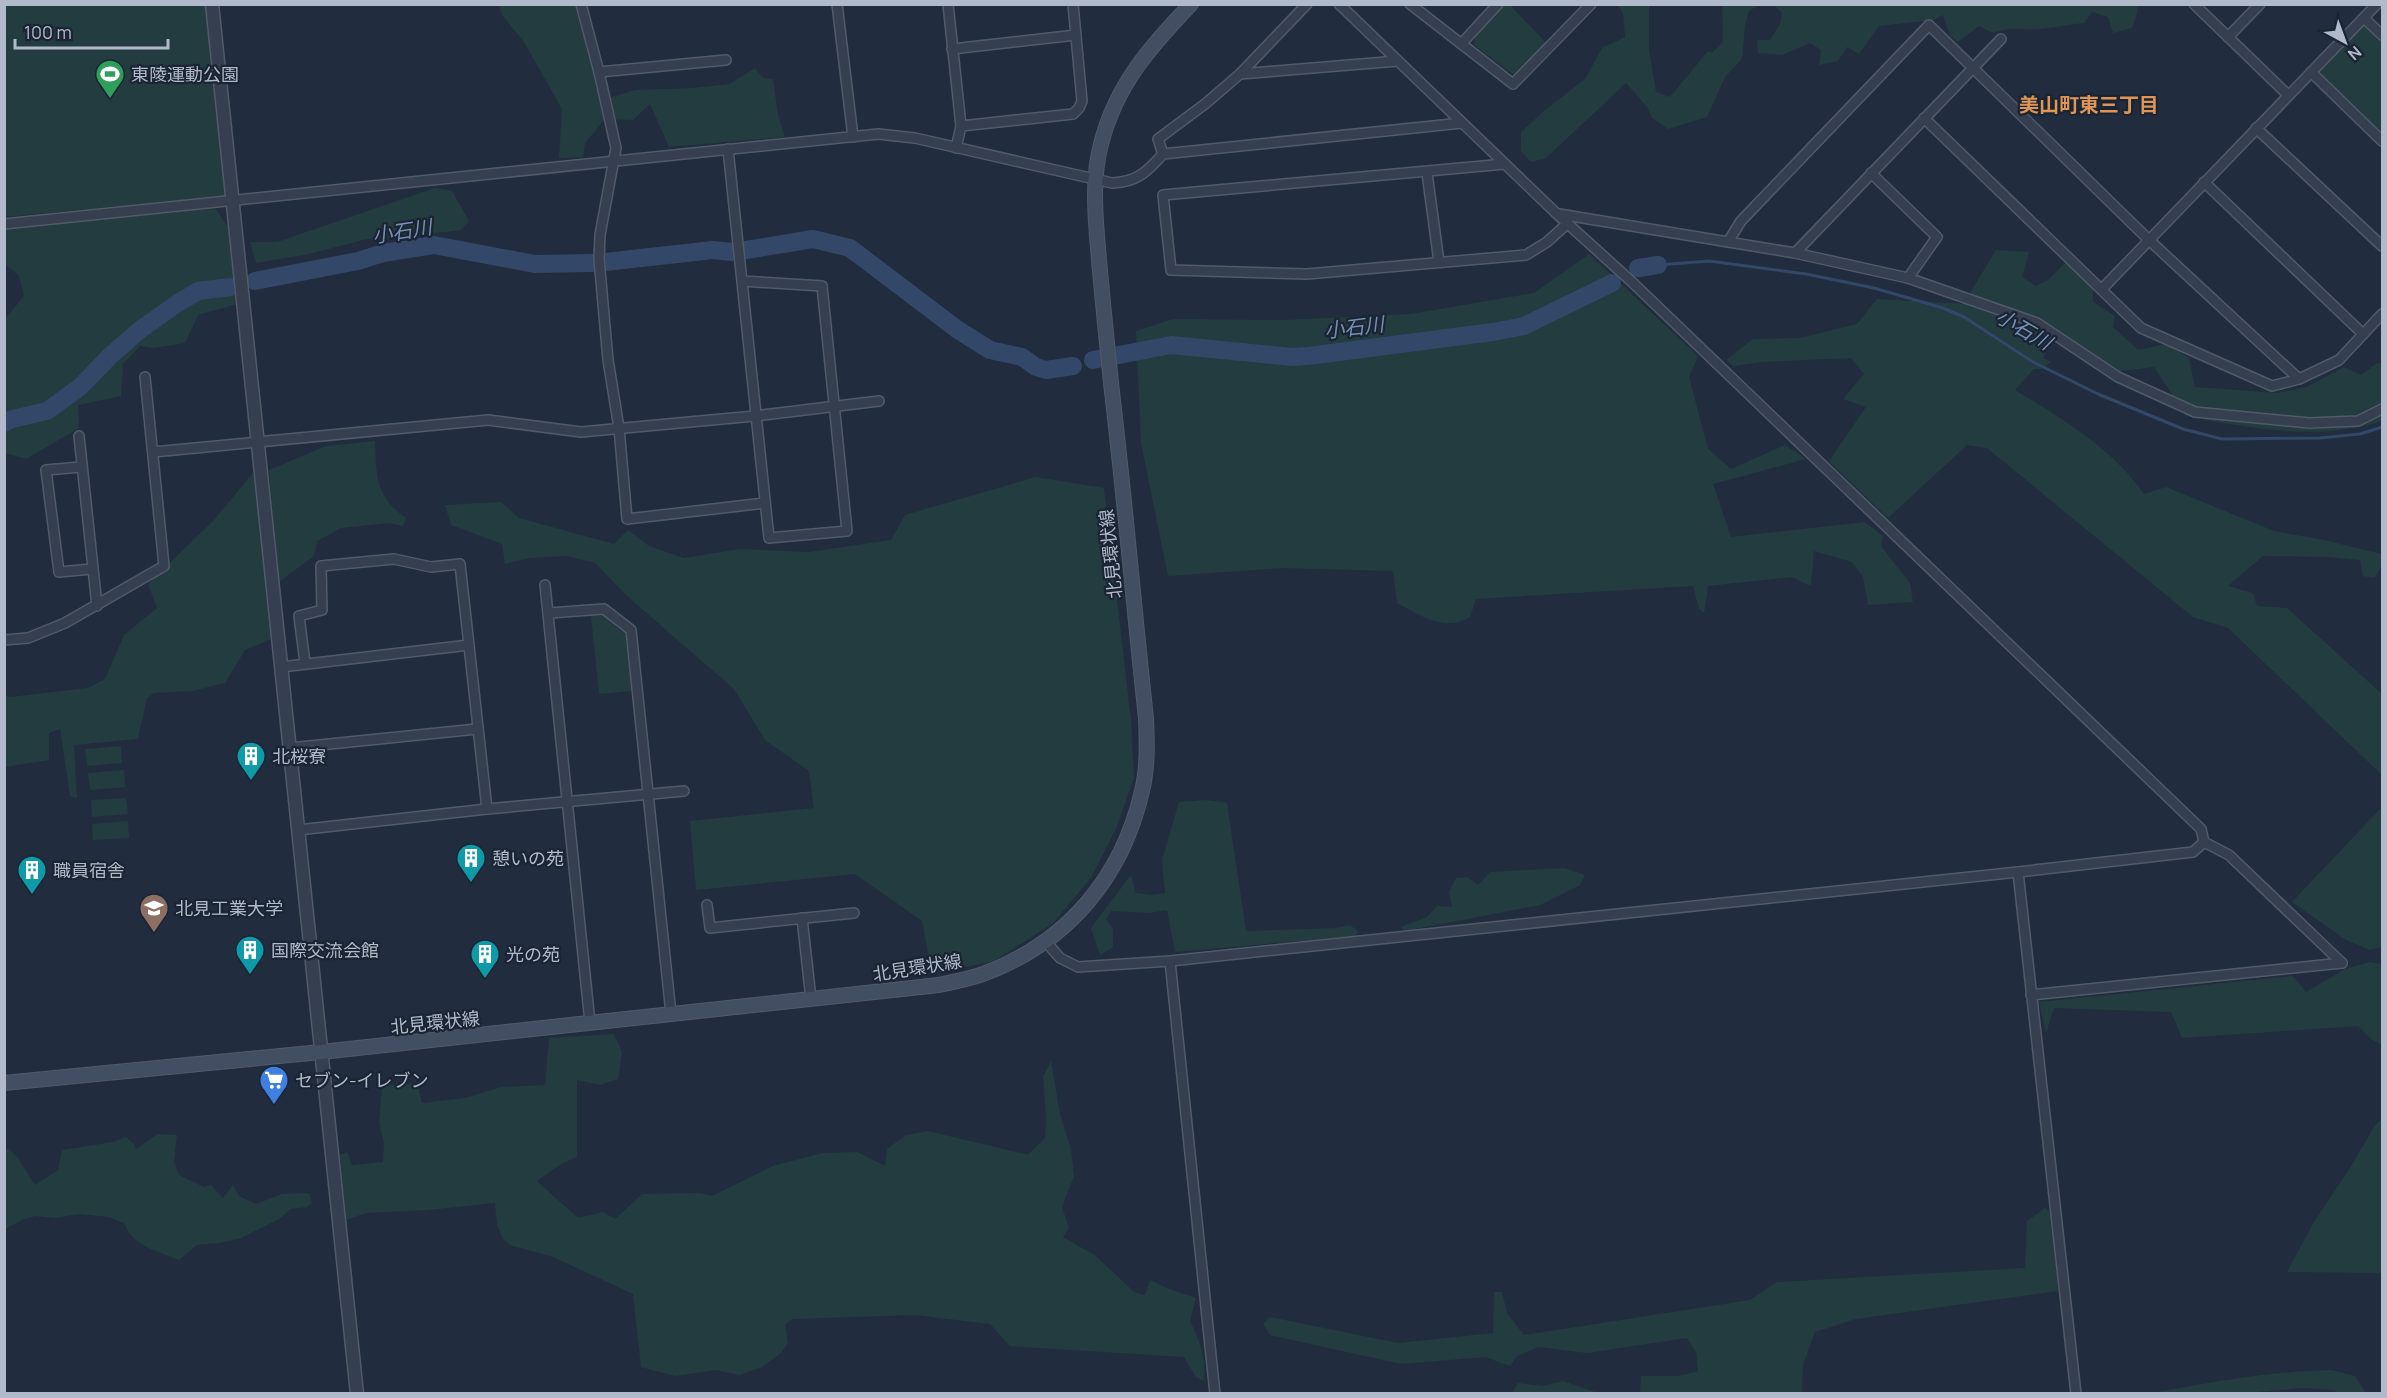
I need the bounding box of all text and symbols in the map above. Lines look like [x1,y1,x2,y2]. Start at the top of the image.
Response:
scale bar [15,12,168,50]
north arrow [2315,12,2375,72]
text: 100 m [24,20,72,44]
text: N [2343,41,2366,65]
sports icon: 東陵運動公園 [94,58,126,100]
place label: 東陵運動公園 [131,62,239,86]
district label: 美山町東三丁目 [2019,91,2159,118]
water label: 小石川 [370,213,436,249]
water label: 小石川 [1991,302,2058,357]
water label: 小石川 [1323,310,1387,344]
street label: 北見環状線 [1093,508,1127,600]
building icon: 北桜寮 [235,740,267,782]
place label: 北桜寮 [272,744,326,768]
building icon: 憩いの苑 [455,842,487,884]
place label: 憩いの苑 [492,846,564,870]
building icon: 職員宿舎 [16,854,48,896]
place label: 職員宿舎 [53,858,125,882]
school or university icon: 北見工業大学 [138,892,170,934]
place label: 北見工業大学 [175,896,283,920]
building icon: 国際交流会館 [234,934,266,976]
place label: 国際交流会館 [271,938,379,962]
building icon: 光の苑 [469,938,501,980]
place label: 光の苑 [506,942,560,966]
street label: 北見環状線 [871,948,963,986]
street label: 北見環状線 [389,1005,481,1039]
supermarket icon: セブン-イレブン [258,1064,290,1106]
place label: セブン-イレブン [295,1068,429,1092]

